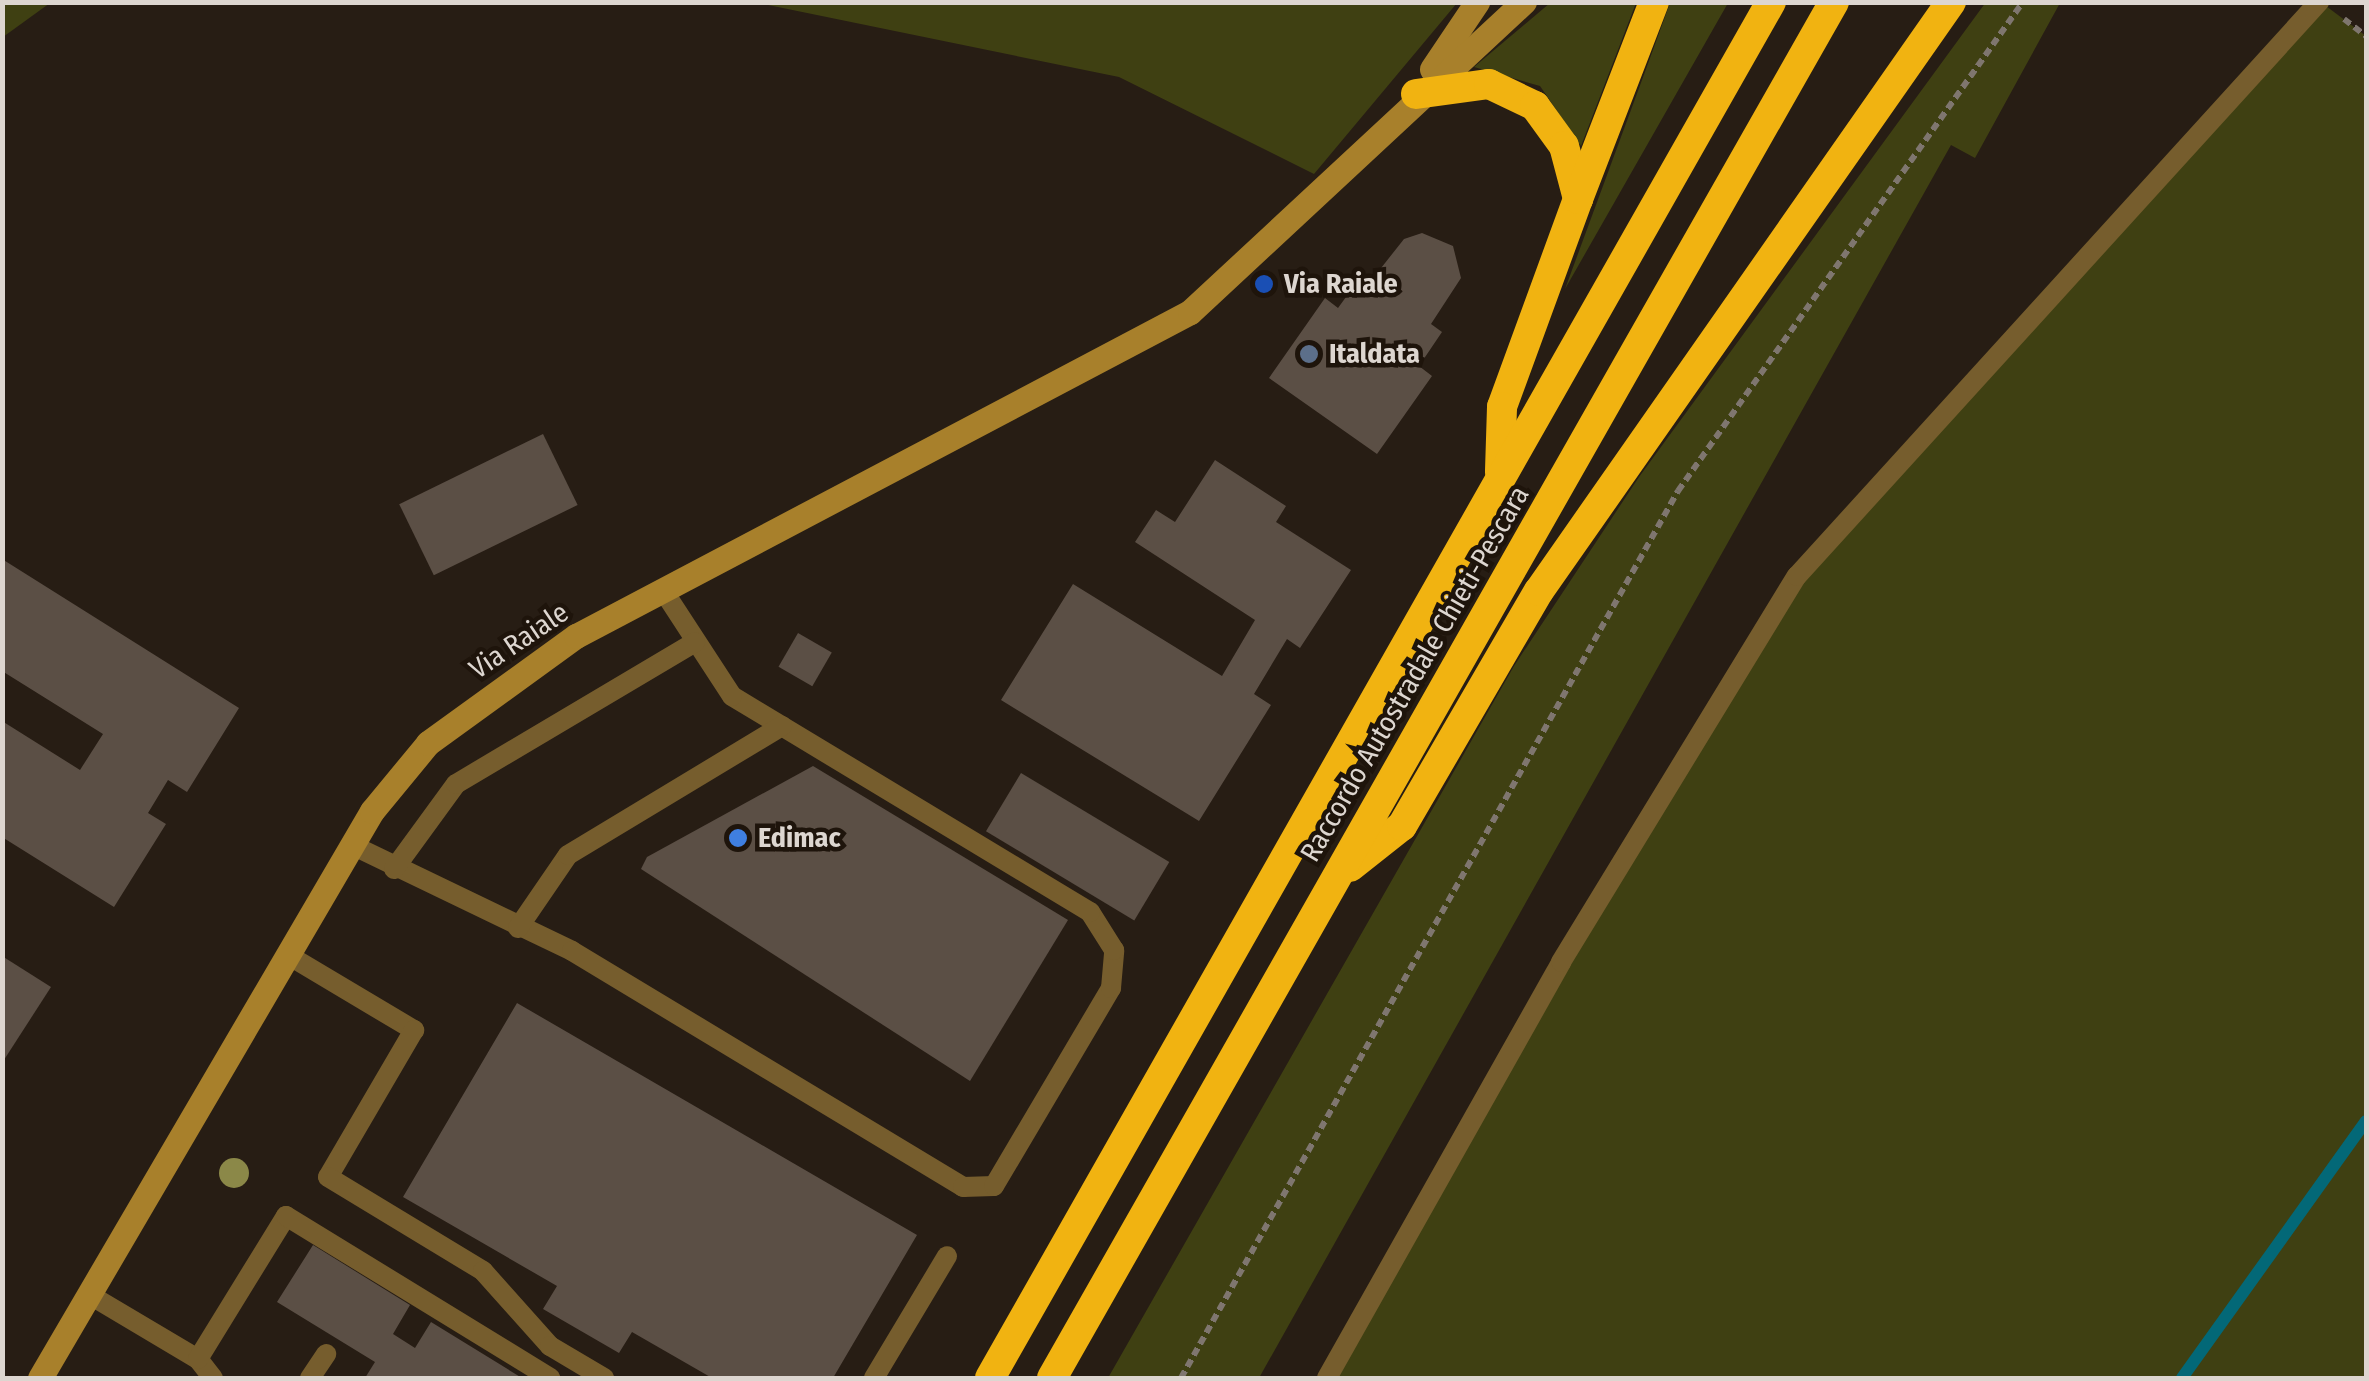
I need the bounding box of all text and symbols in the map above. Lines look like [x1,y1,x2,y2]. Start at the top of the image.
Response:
place label: Via Raiale [1284,267,1398,301]
marker: Via Raiale [1253,273,1275,295]
place label: Italdata [1329,337,1420,371]
marker: Italdata [1298,343,1320,365]
street label: Raccordo Autostradale Chieti-Pescara [1293,480,1537,868]
street label: Via Raiale [463,596,575,686]
place label: Edimac [758,821,841,855]
marker: Edimac [727,827,749,849]

